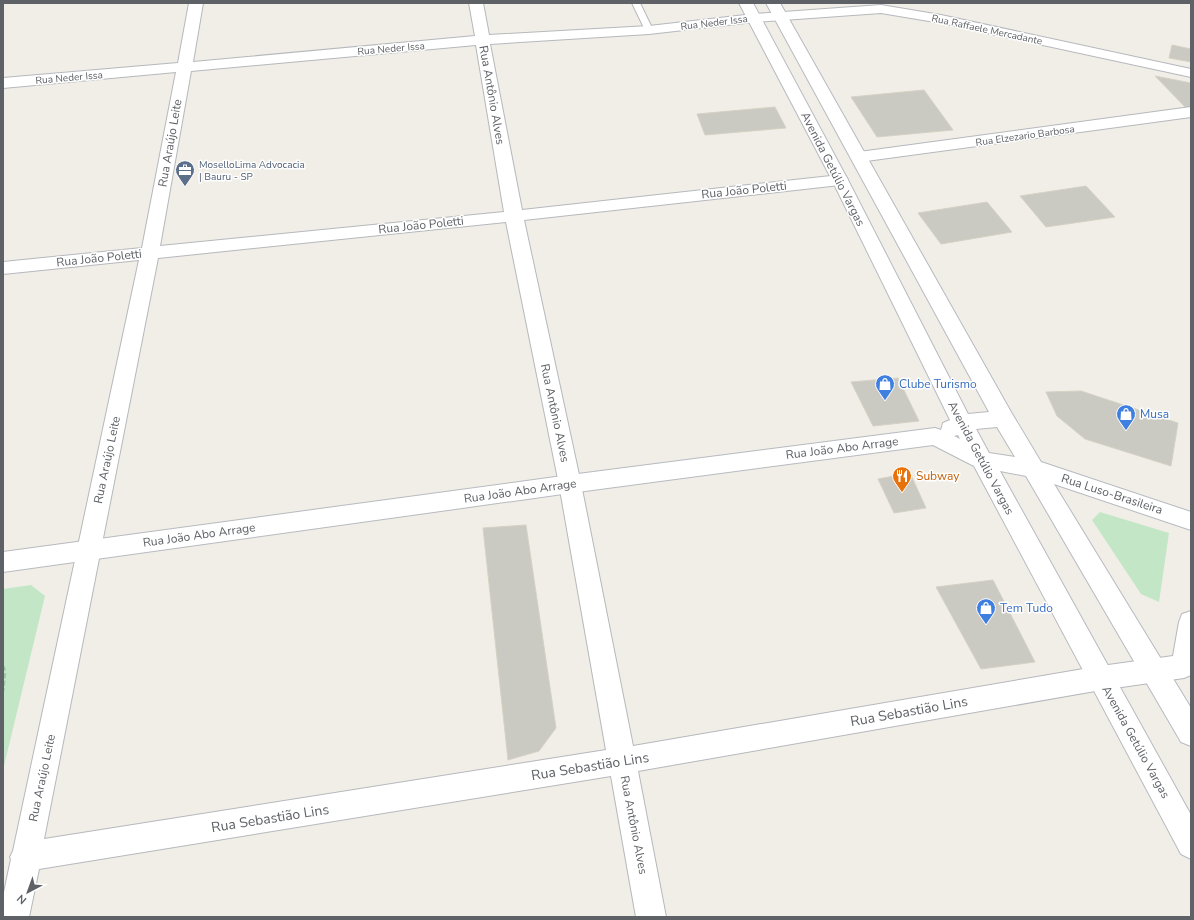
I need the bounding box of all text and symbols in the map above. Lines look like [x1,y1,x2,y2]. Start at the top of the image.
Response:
street label: Rua Raffaele Mercadante [930,11,1043,49]
street label: Rua Neder Issa [680,12,749,34]
street label: Rua Neder Issa [357,39,425,59]
street label: Rua Antônio Alves [475,44,509,146]
street label: Rua Neder Issa [35,68,103,88]
street label: Rua Araújo Leite [154,98,186,188]
street label: Avenida Getúlio Vargas [797,109,869,229]
street label: Rua Elzezario Barbosa [975,122,1076,150]
place label: MoselloLima Advocacia | Bauru - SP [199,158,305,184]
office icon: MoselloLima Advocacia | Bauru - SP [174,159,196,187]
street label: Rua João Poletti [701,178,787,202]
street label: Rua João Poletti [378,213,464,237]
street label: Rua João Poletti [56,246,142,270]
street label: Rua Antônio Alves [537,362,573,464]
shop icon: Clube Turismo [874,373,896,401]
place label: Clube Turismo [899,376,977,392]
street label: Avenida Getúlio Vargas [944,398,1018,518]
shop icon: Musa [1115,403,1137,431]
place label: Musa [1140,406,1169,422]
street label: Rua Araújo Leite [90,415,124,505]
street label: Rua João Abo Arrage [785,433,899,463]
restaurant icon: Subway [891,465,913,493]
place label: Subway [916,468,960,484]
street label: Rua Luso-Brasileira [1059,470,1165,518]
street label: Rua João Abo Arrage [463,475,577,507]
street label: Rua João Abo Arrage [142,519,256,551]
shop icon: Tem Tudo [975,597,997,625]
place label: Tem Tudo [1000,600,1053,616]
street label: Avenida Getúlio Vargas [1098,683,1174,801]
street label: Rua Sebastião Lins [849,692,970,731]
street label: Rua Araújo Leite [25,733,59,823]
street label: Rua Sebastião Lins [530,748,651,785]
street label: Rua Antônio Alves [617,774,651,876]
street label: Rua Sebastião Lins [210,800,331,837]
north arrow [8,872,48,912]
text: N [14,891,30,908]

